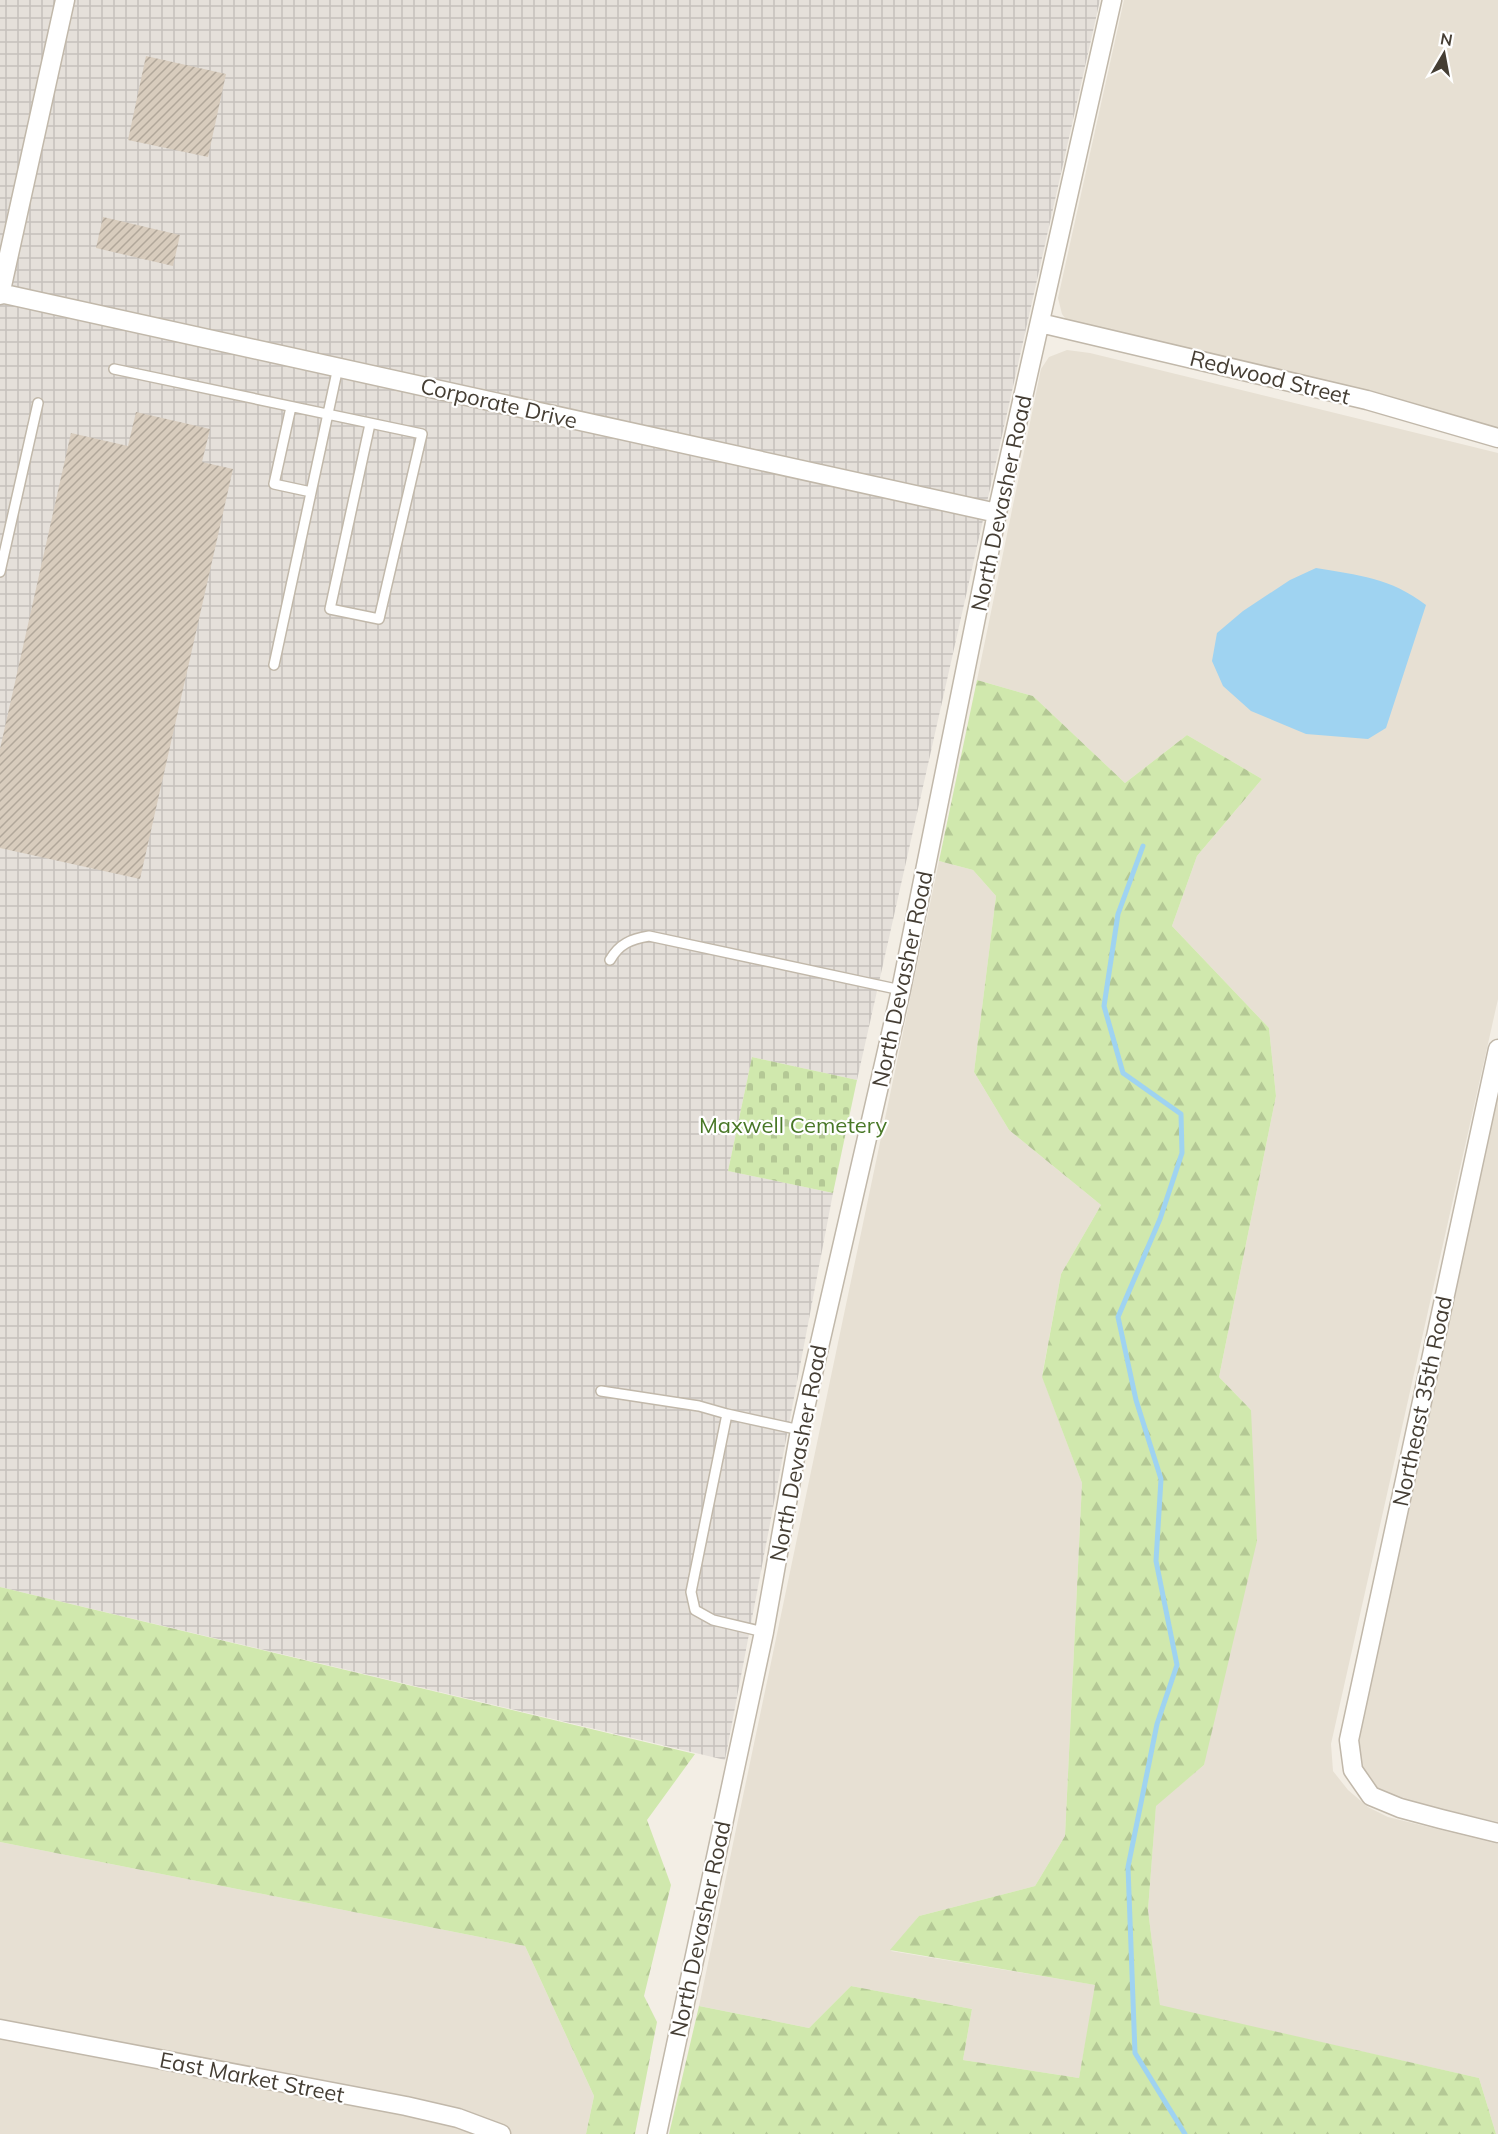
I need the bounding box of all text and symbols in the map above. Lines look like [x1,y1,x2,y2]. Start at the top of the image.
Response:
north arrow [1414,24,1474,84]
text: N [1439,28,1454,50]
street label: Redwood Street [1187,344,1353,410]
street label: Corporate Drive [418,371,580,435]
street label: North Devasher Road [964,392,1038,614]
street label: North Devasher Road [865,868,939,1090]
park label: Maxwell Cemetery [699,1111,887,1139]
street label: Northeast 35th Road [1386,1293,1458,1509]
street label: North Devasher Road [763,1342,833,1564]
street label: North Devasher Road [663,1818,737,2040]
street label: East Market Street [157,2045,347,2109]

